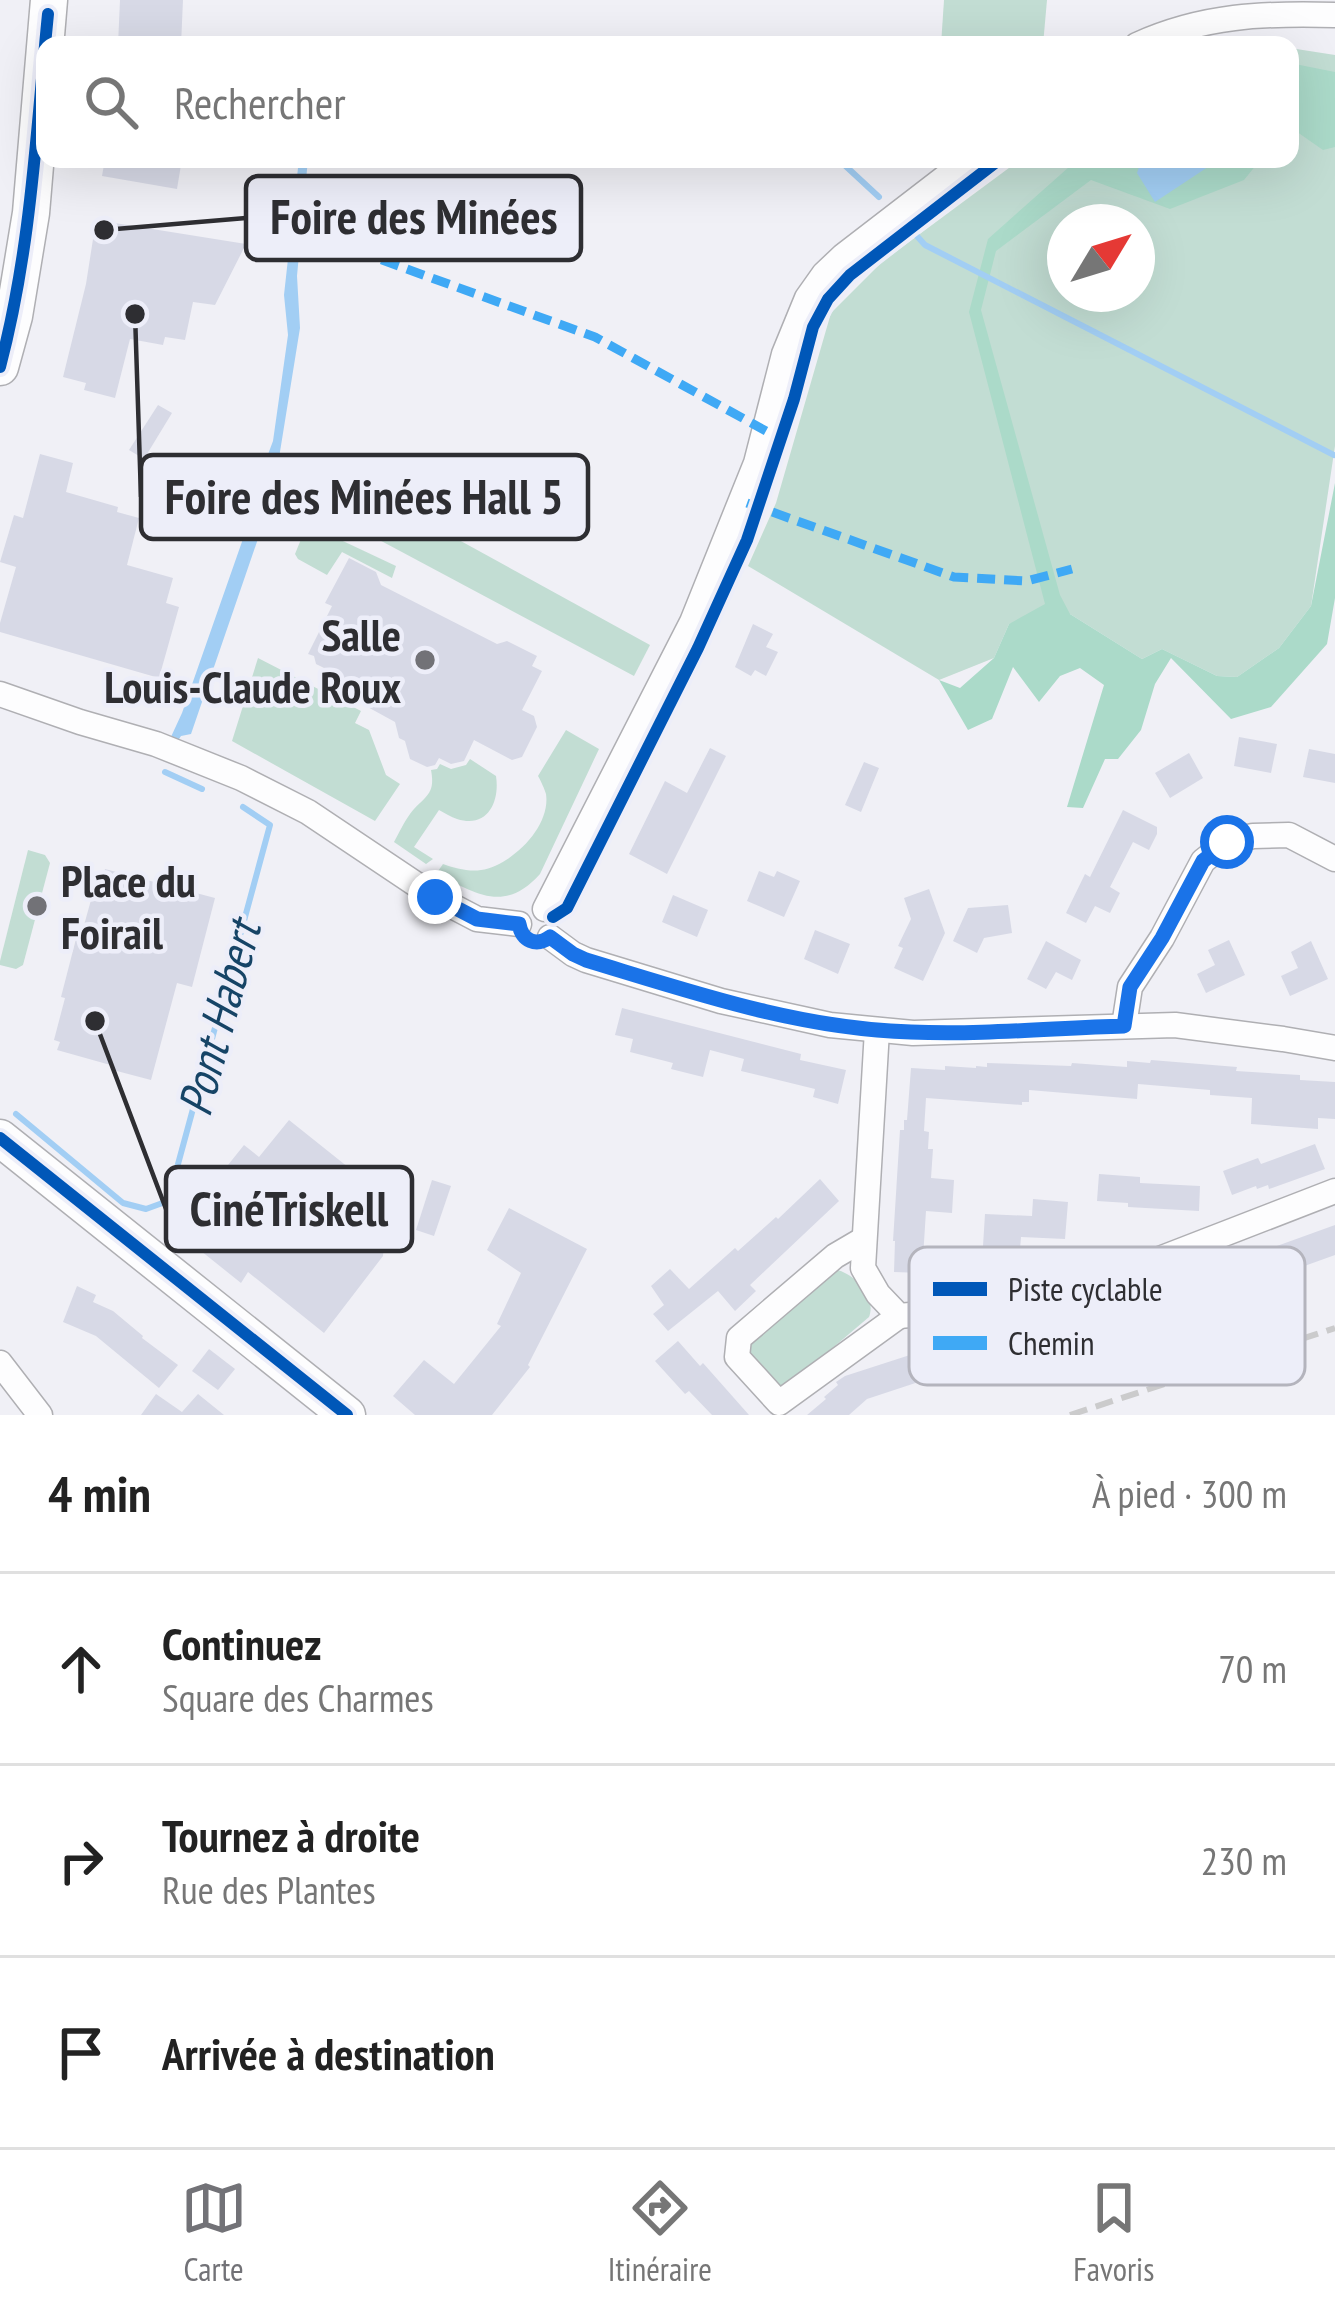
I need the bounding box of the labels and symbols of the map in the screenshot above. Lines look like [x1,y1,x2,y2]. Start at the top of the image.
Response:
callout: Foire des Minées [246,176,581,260]
text: Foire des Minées [270,185,558,247]
north arrow [1047,204,1155,312]
callout: Foire des Minées Hall 5 [141,455,588,539]
text: Foire des Minées Hall 5 [165,465,563,527]
place label: Salle Louis-Claude Roux [104,605,401,715]
marker: Salle Louis-Claude Roux [412,647,438,673]
route start [1200,815,1254,869]
place label: Place du Foirail [61,851,196,961]
route end [408,870,462,924]
marker: Place du Foirail [24,893,50,919]
water label: Pont Habert [162,909,275,1122]
callout: CinéTriskell [166,1167,412,1251]
text: CinéTriskell [190,1177,388,1239]
legend [909,1247,1305,1385]
text: Piste cyclable [1008,1267,1163,1310]
text: Chemin [1008,1321,1094,1364]

